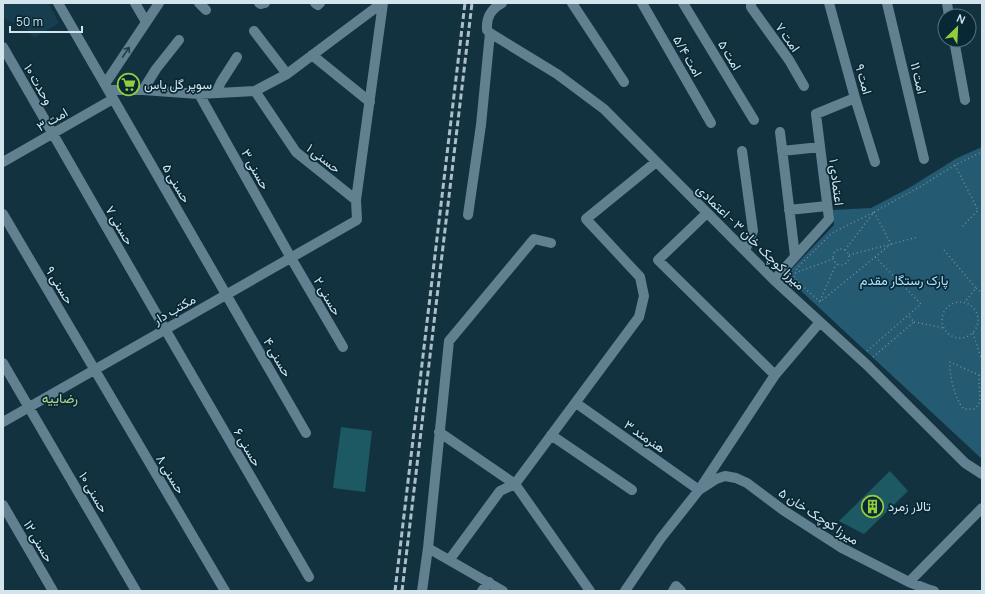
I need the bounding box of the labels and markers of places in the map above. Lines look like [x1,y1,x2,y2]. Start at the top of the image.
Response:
supermarket icon: سوپر گل یاس [116,71,142,97]
place label: سوپر گل یاس [144,75,212,94]
building icon: تالار زمرد [860,493,886,519]
place label: تالار زمرد [888,497,931,515]

